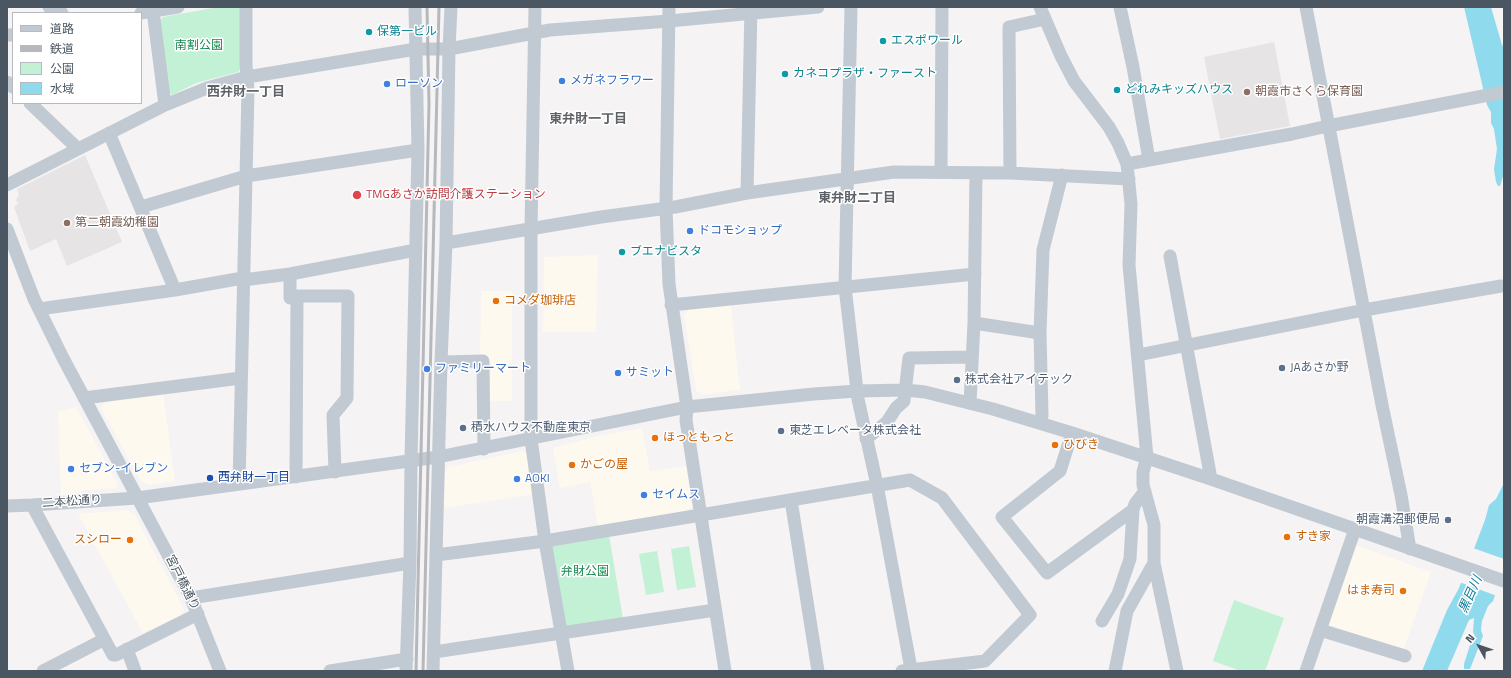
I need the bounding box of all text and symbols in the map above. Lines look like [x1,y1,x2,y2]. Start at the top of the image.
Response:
legend [12,12,142,104]
text: 道路 [50,19,74,38]
place label: 保第一ビル [377,25,437,39]
marker: 保第一ビル [364,27,374,37]
place label: エスポワール [891,34,963,48]
marker: エスポワール [878,36,888,46]
text: 鉄道 [50,39,74,58]
park label: 南割公園 [175,39,223,53]
text: 公園 [50,59,74,78]
place label: カネコプラザ・ファースト [793,67,937,81]
marker: カネコプラザ・ファースト [780,69,790,79]
place label: メガネフラワー [570,74,654,88]
marker: メガネフラワー [557,76,567,86]
place label: ローソン [395,77,443,91]
text: 水域 [50,79,74,98]
marker: ローソン [382,79,392,89]
place label: どれみキッズハウス [1125,83,1233,97]
district label: 西弁財一丁目 [207,85,285,101]
marker: どれみキッズハウス [1112,85,1122,95]
place label: 朝霞市さくら保育園 [1255,85,1363,99]
marker: 朝霞市さくら保育園 [1242,87,1252,97]
district label: 東弁財一丁目 [549,112,627,128]
place label: TMGあさか訪問介護ステーション [366,188,546,202]
marker: TMGあさか訪問介護ステーション [351,189,363,201]
district label: 東弁財二丁目 [818,191,896,207]
place label: 第二朝霞幼稚園 [75,216,159,230]
marker: 第二朝霞幼稚園 [62,218,72,228]
place label: ドコモショップ [698,224,782,238]
marker: ドコモショップ [685,226,695,236]
place label: ブエナビスタ [630,245,702,259]
marker: ブエナビスタ [617,247,627,257]
place label: コメダ珈琲店 [504,294,576,308]
marker: コメダ珈琲店 [491,296,501,306]
place label: JAあさか野 [1290,361,1349,375]
place label: ファミリーマート [435,362,531,376]
marker: JAあさか野 [1277,363,1287,373]
marker: ファミリーマート [422,364,432,374]
place label: サミット [626,366,674,380]
marker: サミット [613,368,623,378]
place label: 株式会社アイテック [965,373,1073,387]
marker: 株式会社アイテック [952,375,962,385]
place label: 積水ハウス不動産東京 [471,421,591,435]
marker: 積水ハウス不動産東京 [458,423,468,433]
place label: 東芝エレベータ株式会社 [789,424,921,438]
marker: 東芝エレベータ株式会社 [776,426,786,436]
place label: ほっともっと [663,431,735,445]
marker: ほっともっと [650,433,660,443]
place label: ひびき [1063,438,1099,452]
marker: ひびき [1050,440,1060,450]
place label: かごの屋 [580,458,628,472]
marker: かごの屋 [567,460,577,470]
place label: セブン-イレブン [79,462,168,476]
marker: セブン-イレブン [66,464,76,474]
place label: 西弁財一丁目 [218,471,290,485]
place label: AOKI [525,472,550,486]
marker: 西弁財一丁目 [205,473,215,483]
marker: AOKI [512,474,522,484]
place label: セイムス [652,488,700,502]
marker: セイムス [639,490,649,500]
street label: 二本松通り [42,493,102,511]
place label: 朝霞溝沼郵便局 [1356,513,1440,527]
marker: 朝霞溝沼郵便局 [1443,515,1453,525]
place label: すき家 [1295,530,1331,544]
marker: すき家 [1282,532,1292,542]
place label: スシロー [74,533,122,547]
marker: スシロー [125,535,135,545]
street label: 宮戸橋通り [162,553,202,613]
park label: 弁財公園 [561,565,609,579]
water label: 黒目川 [1456,574,1486,616]
place label: はま寿司 [1347,584,1395,598]
marker: はま寿司 [1398,586,1408,596]
north arrow [1459,626,1499,666]
text: N [1461,630,1478,646]

